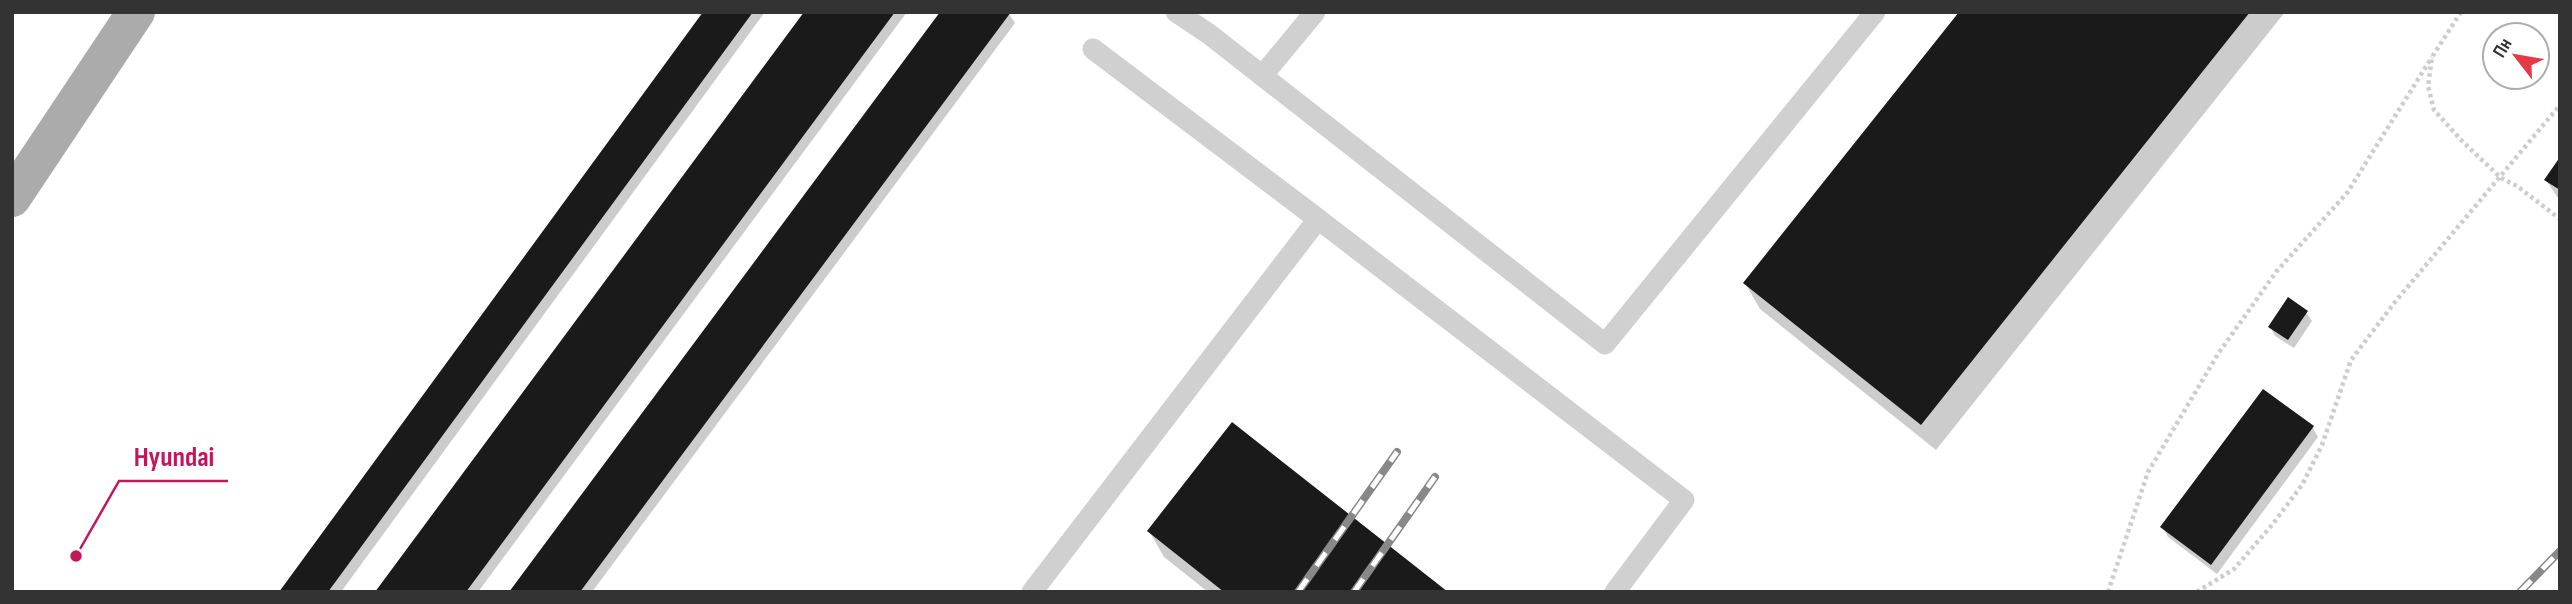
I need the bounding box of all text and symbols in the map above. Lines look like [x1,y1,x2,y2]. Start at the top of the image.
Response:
north arrow [2481,21,2551,91]
text: Пн [2488,34,2517,62]
callout: Hyundai [119,432,228,481]
text: Hyundai [134,441,214,474]

